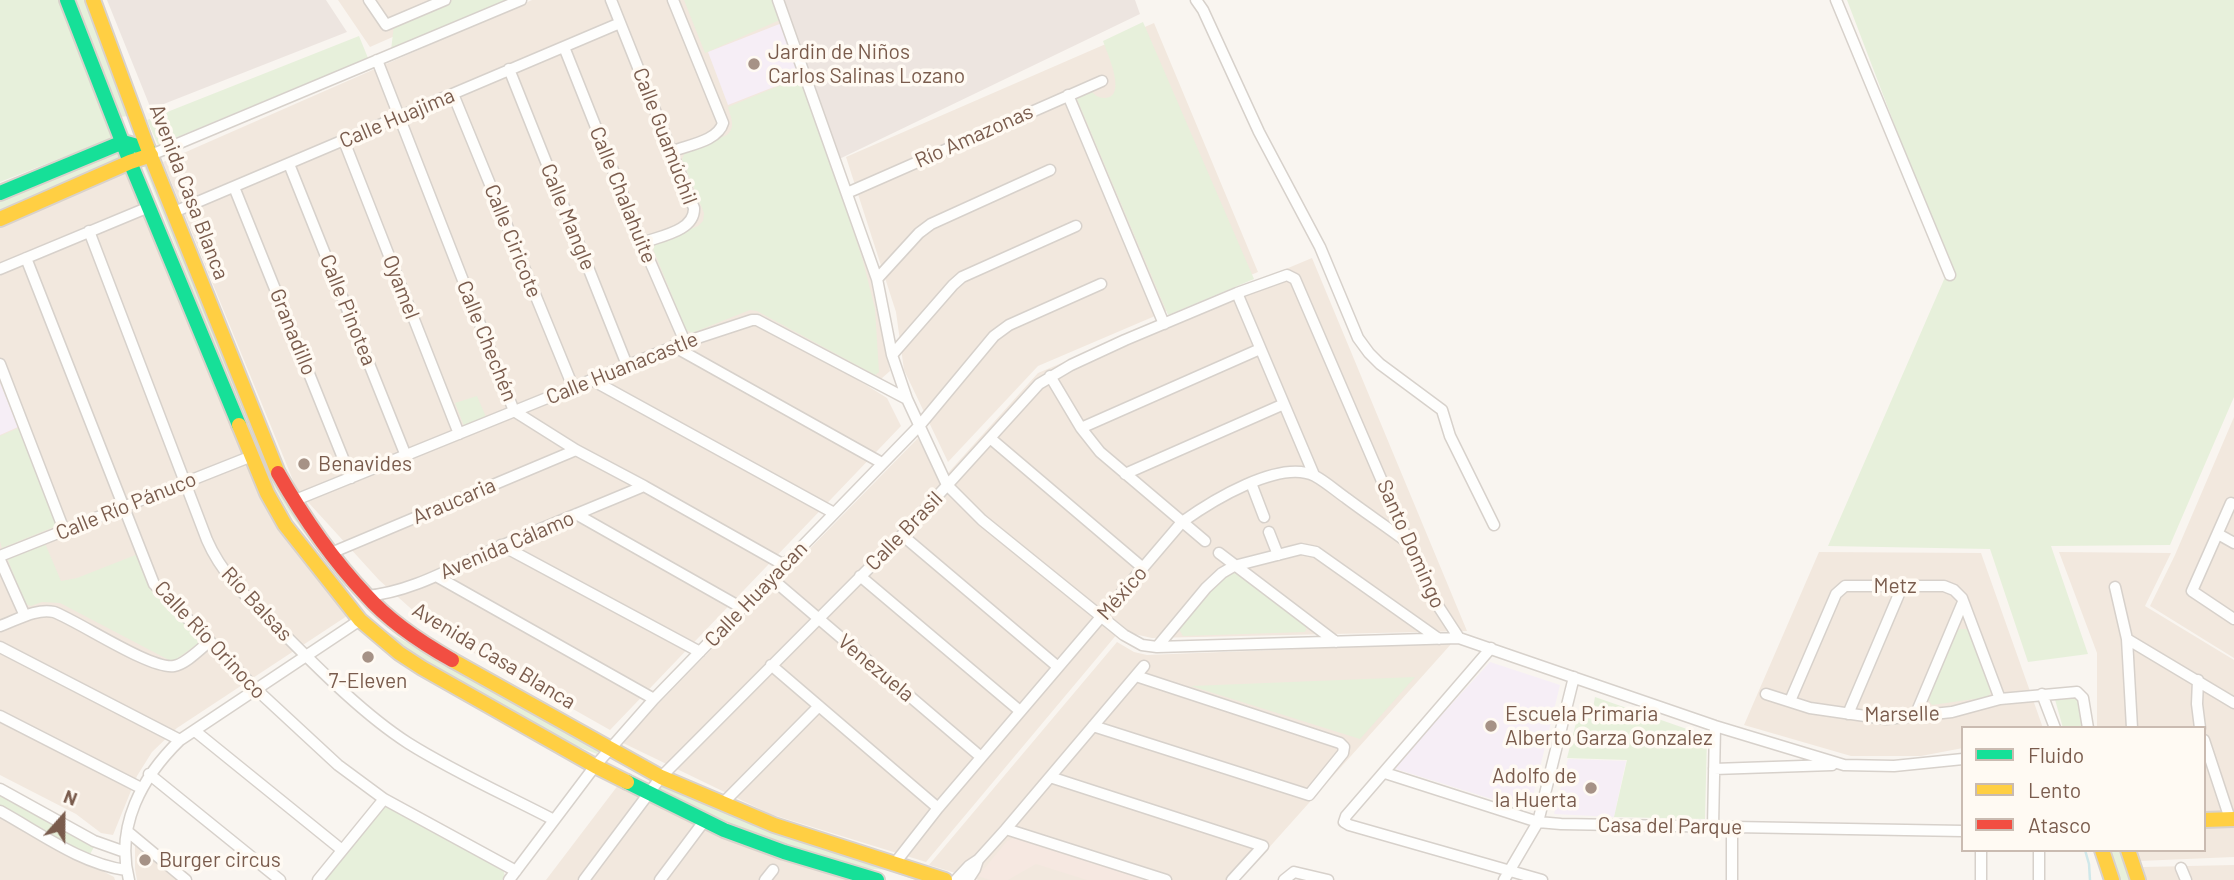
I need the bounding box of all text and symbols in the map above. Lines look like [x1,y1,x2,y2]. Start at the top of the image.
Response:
place label: Jardin de Niños Carlos Salinas Lozano [768,39,965,89]
marker: Jardin de Niños Carlos Salinas Lozano [746,56,762,72]
street label: Calle Guamúchil [627,64,703,208]
street label: Calle Huajima [336,82,458,154]
street label: Río Amazonas [911,99,1037,173]
street label: Avenida Casa Blanca [144,101,234,283]
street label: Calle Chalahuite [584,123,662,267]
street label: Calle Mangle [535,160,601,274]
street label: Calle Ciricote [479,181,547,301]
street label: Calle Pinotea [314,251,382,369]
street label: Oyamel [377,251,425,323]
street label: Calle Chechén [451,277,523,405]
street label: Granadillo [264,285,322,379]
street label: Calle Huanacastle [542,326,702,410]
place label: Benavides [318,451,412,477]
marker: Benavides [296,456,312,472]
street label: Calle Río Pánuco [52,466,200,546]
street label: Araucaria [409,472,499,530]
street label: Santo Domingo [1371,476,1451,612]
street label: Calle Brasil [860,486,948,576]
street label: Avenida Cálamo [436,505,578,585]
street label: Calle Huayacan [699,536,813,652]
street label: México [1092,561,1152,625]
street label: Río Balsas [216,562,298,646]
street label: Metz [1873,573,1917,599]
street label: Calle Río Orinoco [149,576,271,704]
street label: Avenida Casa Blanca [408,597,580,715]
street label: Venezuela [833,629,919,707]
marker: 7-Eleven [360,649,376,665]
place label: 7-Eleven [329,668,407,694]
place label: Escuela Primaria Alberto Garza Gonzalez [1505,701,1713,751]
street label: Marselle [1864,701,1940,727]
marker: Escuela Primaria Alberto Garza Gonzalez [1483,718,1499,734]
legend [1961,726,2206,852]
text: Fluido [2028,742,2084,767]
place label: Adolfo de la Huerta [1492,763,1577,813]
text: Lento [2028,777,2081,802]
marker: Adolfo de la Huerta [1583,780,1599,796]
north arrow [28,782,98,852]
text: N [61,784,81,810]
street label: Casa del Parque [1597,812,1743,840]
text: Atasco [2028,812,2091,837]
place label: Burger circus [159,847,281,873]
marker: Burger circus [137,852,153,868]

